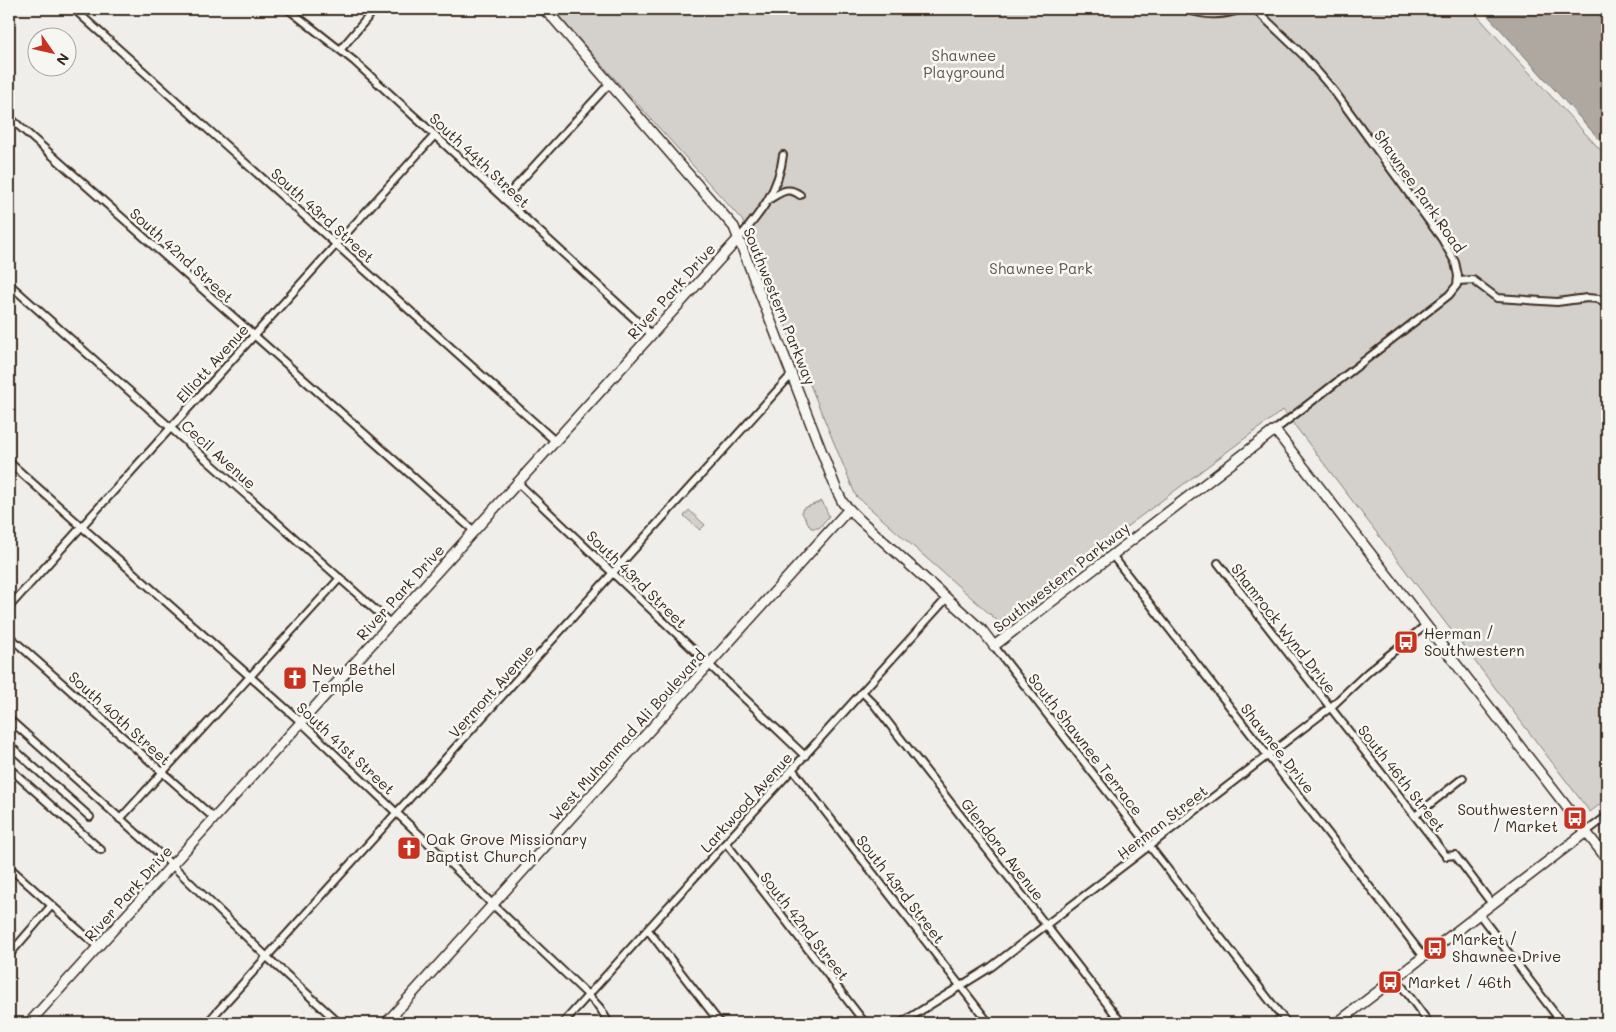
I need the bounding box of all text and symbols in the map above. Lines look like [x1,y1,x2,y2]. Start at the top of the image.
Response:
north arrow [28,28,78,78]
park label: Shawnee Playground [923,45,1005,82]
text: N [52,50,74,69]
street label: South 44th Street [425,108,535,212]
street label: Shawnee Park Road [1370,126,1470,256]
street label: South 43rd Street [267,163,379,267]
street label: South 42nd Street [126,203,238,307]
street label: Southwestern Parkway [739,224,821,388]
street label: River Park Drive [623,239,719,343]
park label: Shawnee Park [989,258,1093,278]
street label: Elliott Avenue [171,319,253,407]
street label: Cecil Avenue [177,415,261,493]
street label: Southwestern Parkway [989,517,1134,637]
street label: South 43rd Street [582,526,692,632]
street label: River Park Drive [352,540,448,644]
street label: Shamrock Wynd Drive [1227,559,1341,697]
place label: Herman / Southwestern [1424,623,1525,660]
bus stop icon: Herman / Southwestern [1393,629,1419,655]
street label: Vermont Avenue [444,640,538,742]
street label: West Muhammad Ali Boulevard [545,645,709,825]
place label: New Bethel Temple [312,659,396,696]
church icon: New Bethel Temple [282,665,308,691]
street label: South 40th Street [65,667,175,769]
street label: South Shawnee Terrace [1024,669,1148,819]
street label: South 41st Street [293,697,399,799]
street label: Shawnee Drive [1236,699,1320,797]
street label: South 46th Street [1354,720,1450,836]
street label: Larkwood Avenue [696,748,796,856]
street label: Herman Street [1113,780,1211,864]
street label: Glendora Avenue [957,794,1049,904]
place label: Southwestern / Market [1457,799,1558,836]
bus stop icon: Southwestern / Market [1562,805,1588,831]
place label: Oak Grove Missionary Baptist Church [426,829,587,866]
street label: South 43rd Street [852,831,950,947]
church icon: Oak Grove Missionary Baptist Church [396,835,422,861]
street label: River Park Drive [80,841,176,945]
street label: South 42nd Street [756,867,854,985]
place label: Market / Shawnee Drive [1452,929,1561,966]
bus stop icon: Market / Shawnee Drive [1422,935,1448,961]
bus stop icon: Market / 46th [1377,969,1403,995]
place label: Market / 46th [1408,972,1511,992]

